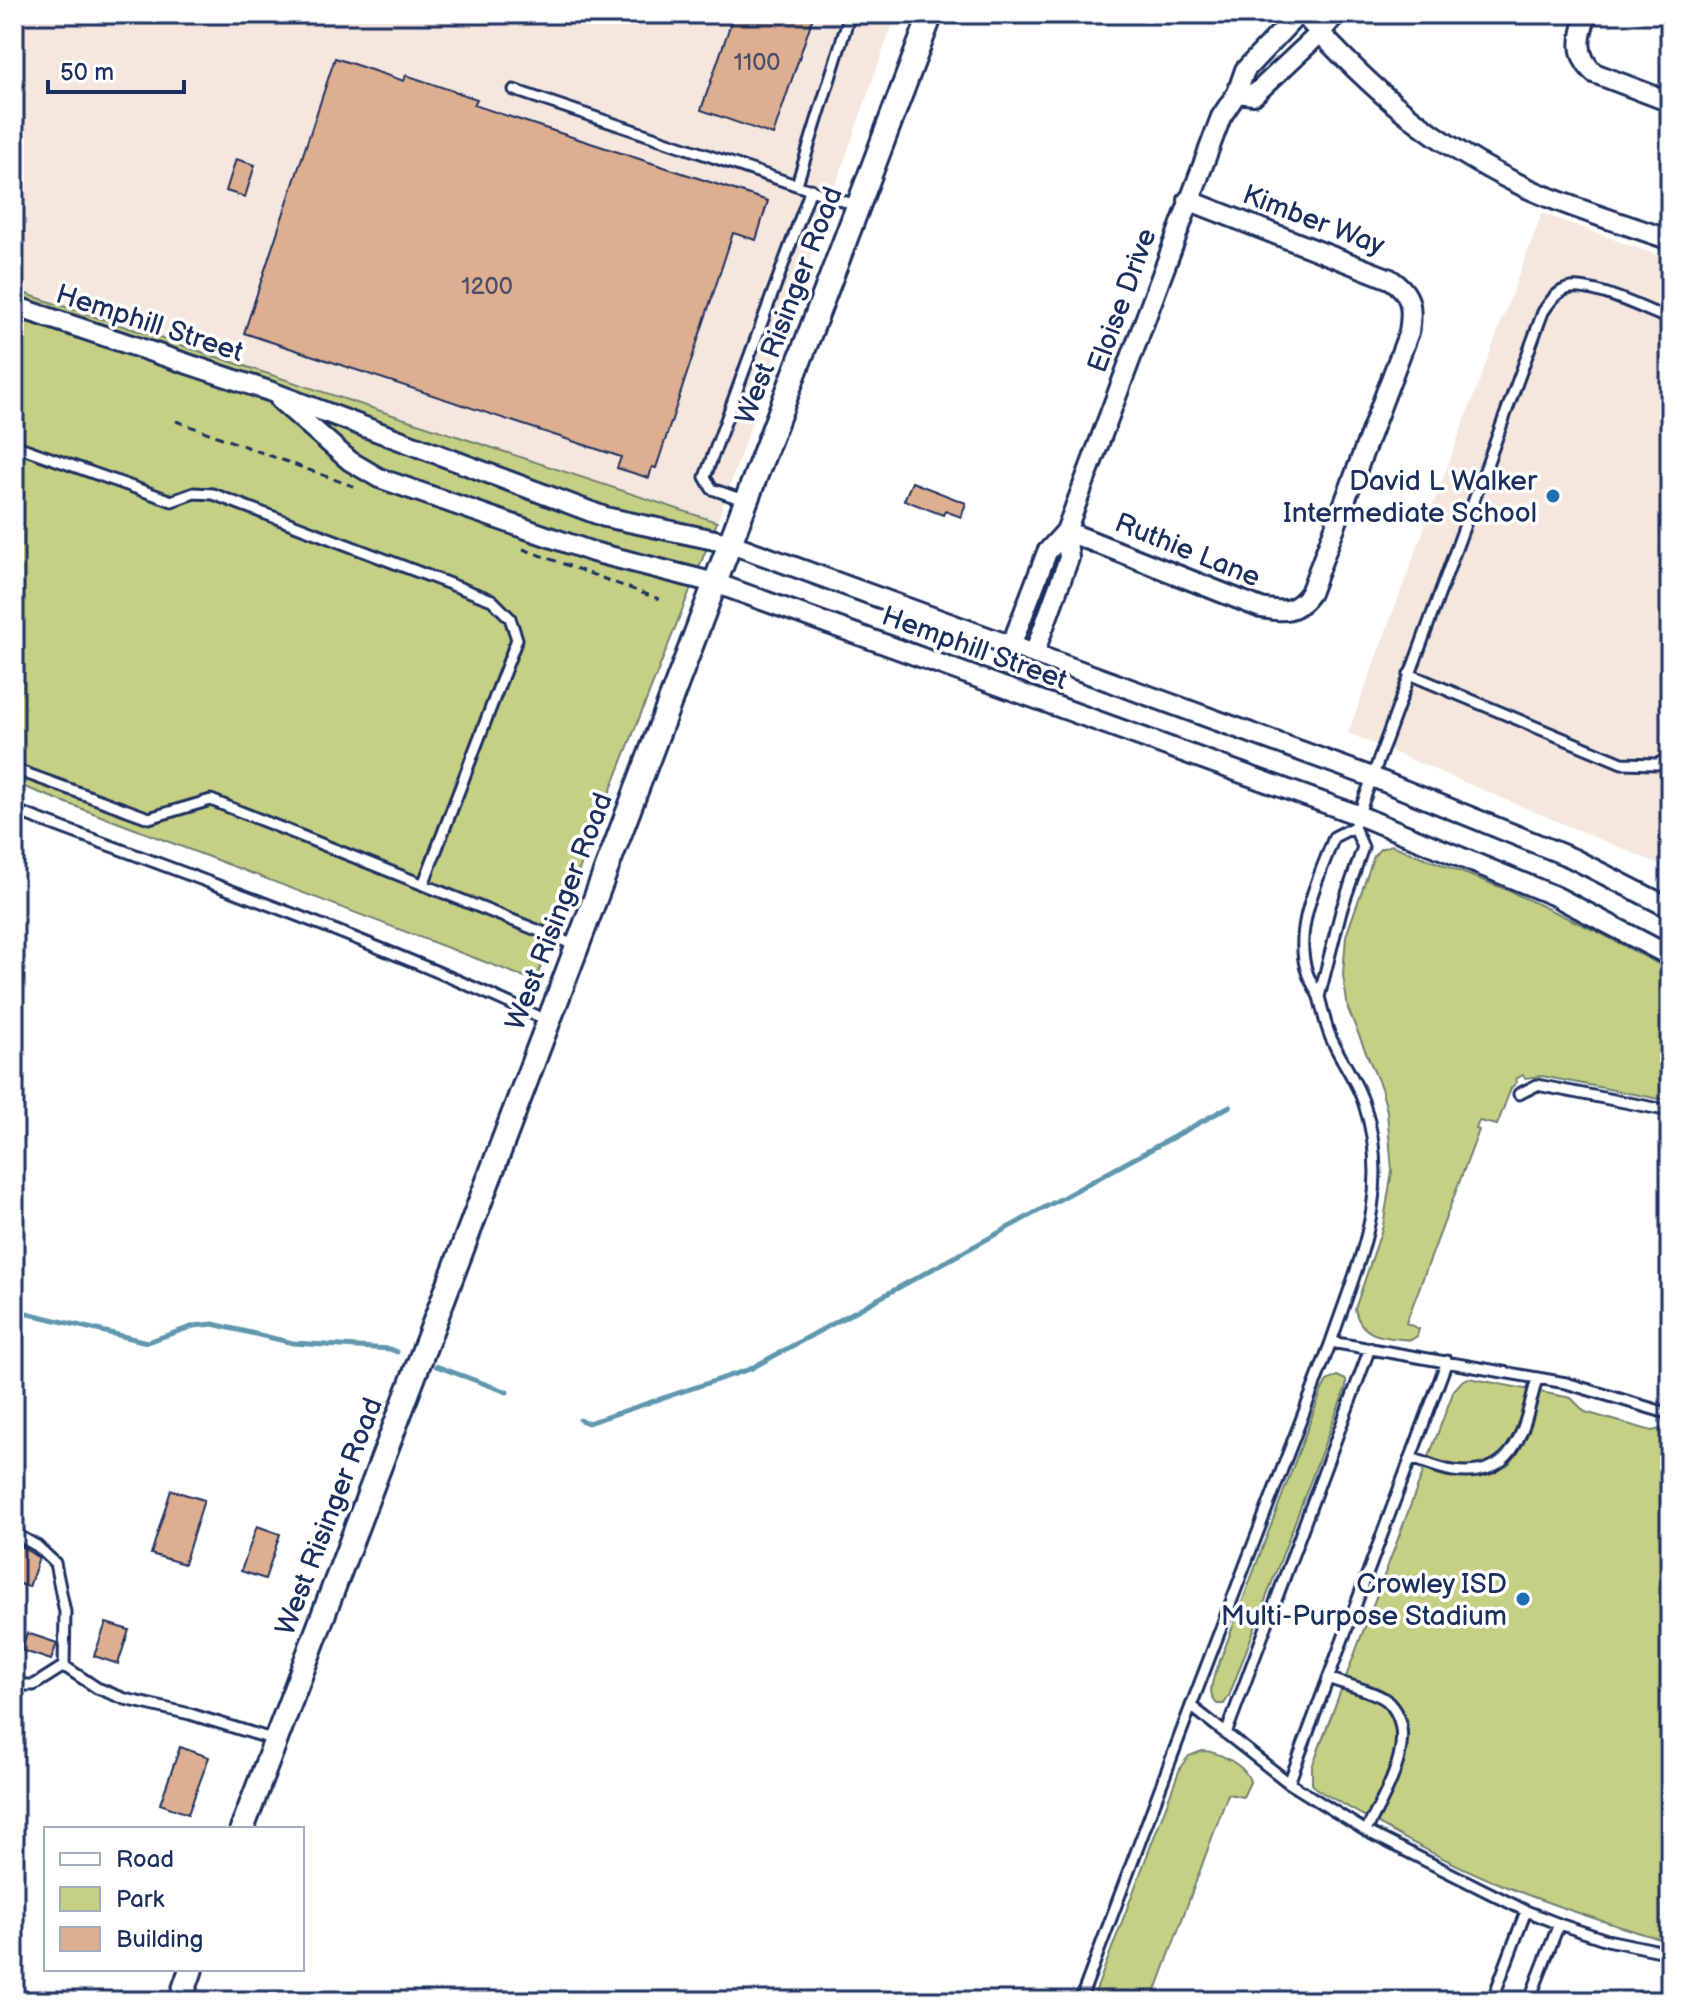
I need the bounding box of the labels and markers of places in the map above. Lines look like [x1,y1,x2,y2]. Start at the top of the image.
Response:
place label: David L Walker Intermediate School [1283,465,1538,530]
marker: David L Walker Intermediate School [1544,487,1562,505]
place label: Crowley ISD Multi-Purpose Stadium [1221,1568,1507,1633]
marker: Crowley ISD Multi-Purpose Stadium [1514,1590,1532,1608]

